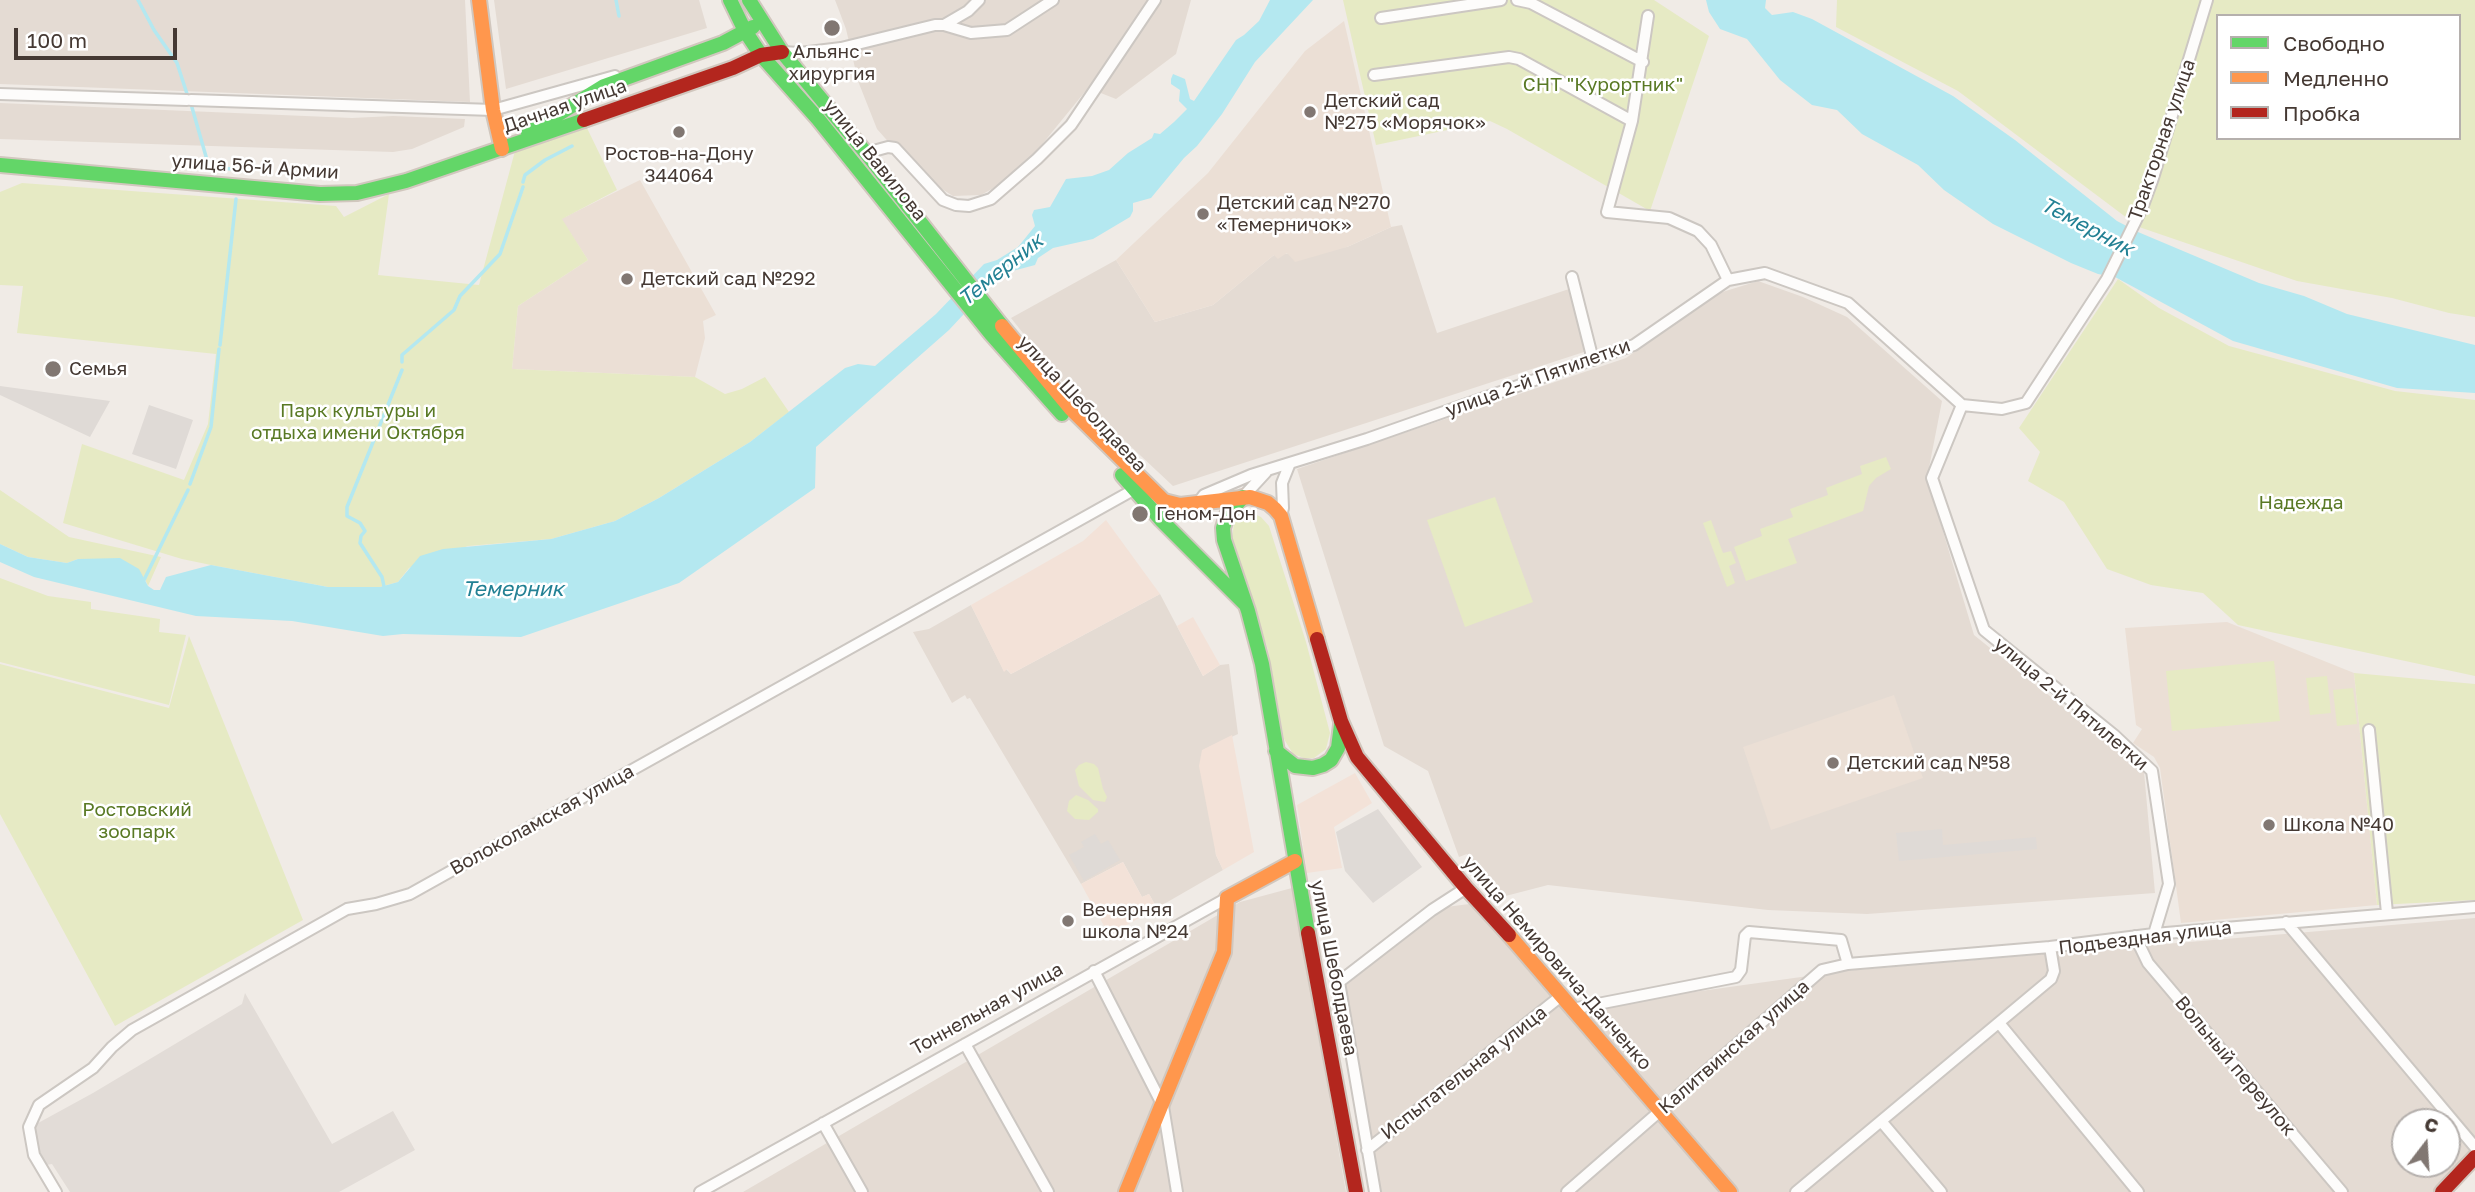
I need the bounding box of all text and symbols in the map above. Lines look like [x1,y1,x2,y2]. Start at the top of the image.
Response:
scale bar [18,14,180,58]
legend [2216,14,2461,140]
marker: Альянс - хирургия [822,18,842,38]
text: 100 m [27,27,87,53]
text: Свободно [2283,30,2385,56]
place label: Альянс - хирургия [789,41,875,85]
street label: Тракторная улица [2124,56,2200,224]
text: Медленно [2283,65,2389,91]
street label: Дачная улица [500,74,630,138]
park label: СНТ "Курортник" [1523,74,1683,96]
place label: Детский сад №275 «Морячок» [1324,90,1486,134]
street label: улица Вавилова [819,94,931,226]
text: Пробка [2283,100,2361,126]
marker: Детский сад №275 «Морячок» [1302,104,1318,120]
marker: Ростов-на-Дону 344064 [671,124,687,140]
place label: Ростов-на-Дону 344064 [604,143,754,187]
street label: улица 56-й Армии [171,150,339,184]
place label: Детский сад №270 «Темерничок» [1217,192,1391,236]
water label: Темерник [2036,192,2138,262]
marker: Детский сад №270 «Темерничок» [1195,206,1211,222]
water label: Темерник [954,228,1048,312]
place label: Детский сад №292 [641,268,816,290]
marker: Детский сад №292 [619,271,635,287]
street label: улица Шеболдаева [1013,331,1151,477]
street label: улица 2-й Пятилетки [1443,334,1633,422]
place label: Семья [69,358,127,380]
marker: Семья [43,359,63,379]
park label: Парк культуры и отдыха имени Октября [251,400,465,444]
park label: Надежда [2258,492,2344,514]
place label: Геном-Дон [1156,503,1256,525]
marker: Геном-Дон [1130,504,1150,524]
water label: Темерник [462,576,564,602]
street label: улица 2-й Пятилетки [1989,633,2153,775]
place label: Детский сад №58 [1847,752,2011,774]
marker: Детский сад №58 [1825,755,1841,771]
street label: Волоколамская улица [446,760,638,880]
park label: Ростовский зоопарк [82,799,192,843]
place label: Школа №40 [2283,814,2394,836]
marker: Школа №40 [2261,817,2277,833]
street label: улица Немировича-Данченко [1458,851,1656,1075]
street label: улица Шеболдаева [1306,878,1362,1058]
place label: Вечерняя школа №24 [1082,899,1189,943]
marker: Вечерняя школа №24 [1060,913,1076,929]
street label: Подъездная улица [2057,916,2233,960]
street label: Тоннельная улица [907,958,1067,1060]
street label: Калитвинская улица [1654,975,1814,1119]
street label: Вольный переулок [2170,992,2300,1140]
street label: Испытательная улица [1377,1001,1551,1145]
north arrow [2391,1108,2461,1178]
text: С [2422,1111,2442,1137]

